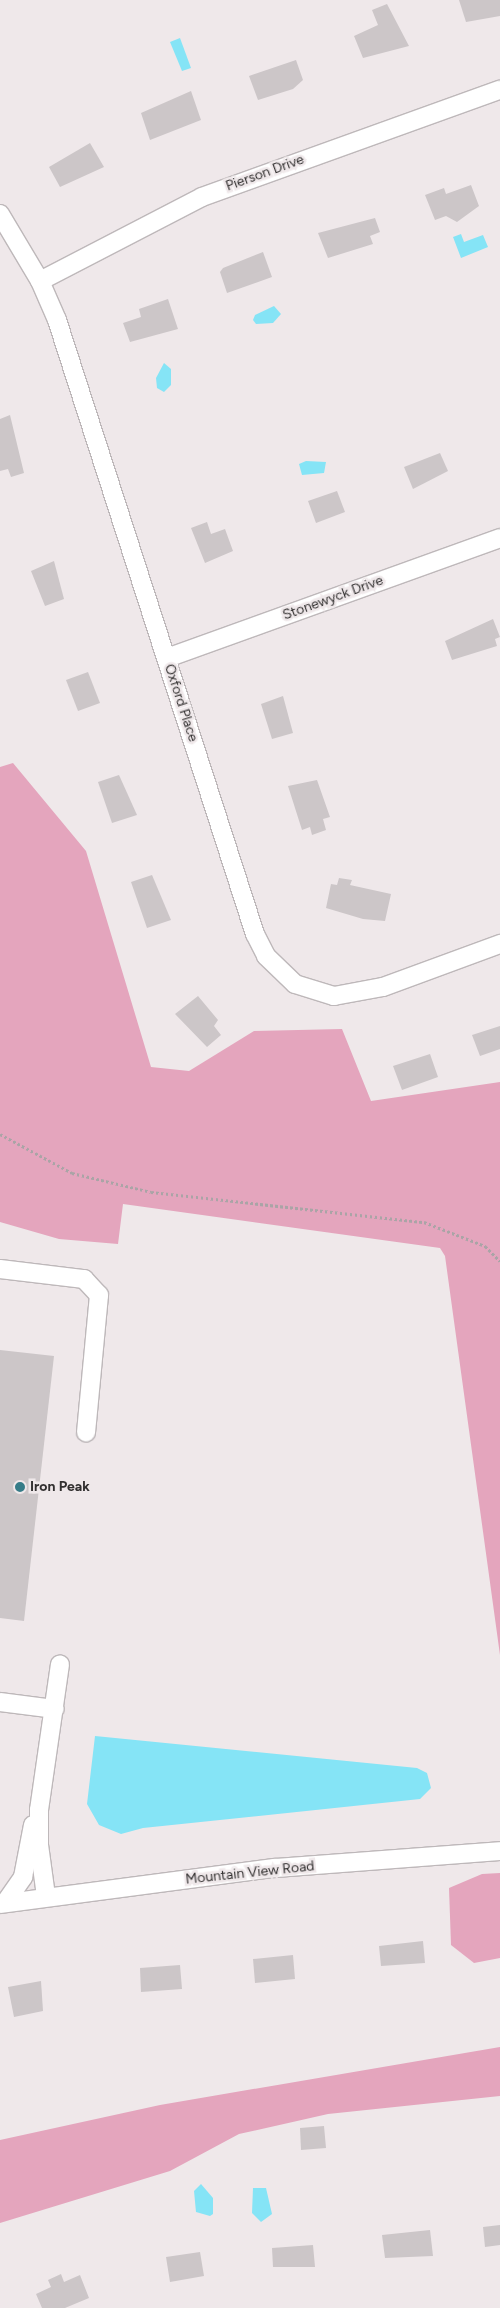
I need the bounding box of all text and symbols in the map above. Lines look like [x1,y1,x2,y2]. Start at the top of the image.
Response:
street label: Pierson Drive [224,151,306,195]
street label: Stonewyck Drive [281,572,385,624]
street label: Oxford Place [161,662,201,744]
place label: Iron Peak [30,1479,90,1495]
marker: Iron Peak [14,1481,26,1493]
street label: Mountain View Road [185,1858,315,1888]

